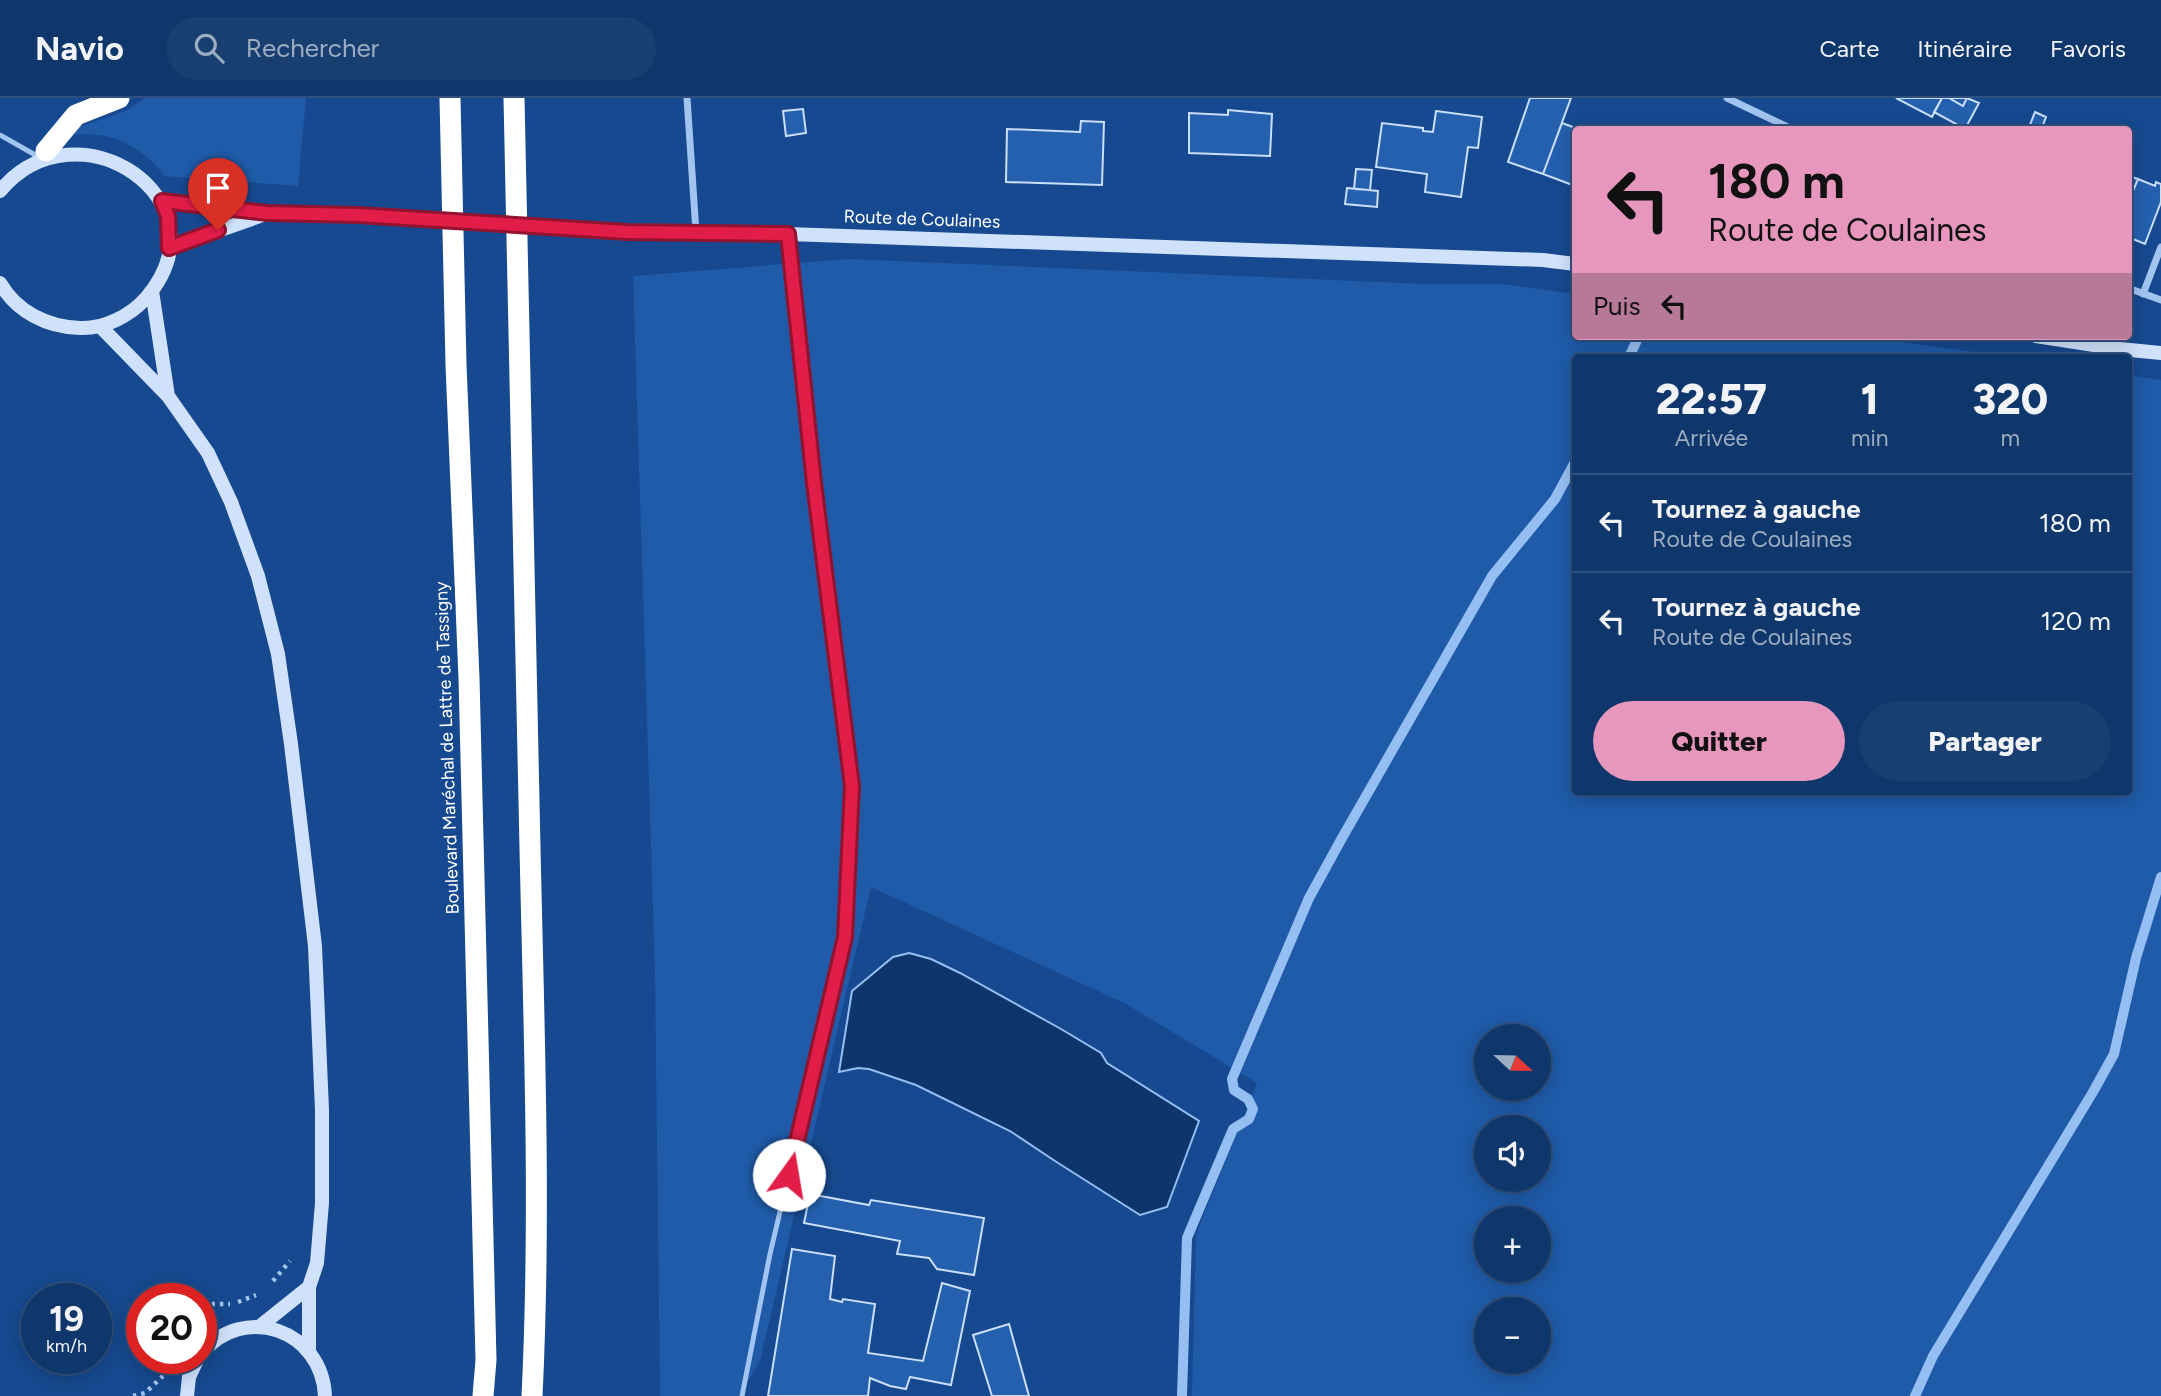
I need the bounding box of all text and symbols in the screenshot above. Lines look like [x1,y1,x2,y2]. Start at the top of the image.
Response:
search box [166,17,656,80]
text: Navio [35,29,124,68]
icon: search [190,29,228,67]
text: Rechercher [246,32,379,64]
text: Carte [1819,34,1879,63]
text: Itinéraire [1917,34,2012,63]
text: Favoris [2050,34,2126,63]
text: 180 m [1708,151,1845,210]
icon: left [1593,154,1684,245]
pin [188,158,248,230]
icon: arrive [199,169,237,207]
street label: Route de Coulaines [843,205,1001,233]
text: Route de Coulaines [1708,211,1986,249]
icon: left [1655,287,1693,325]
text: Puis [1593,290,1641,322]
text: 22:57 [1656,374,1767,425]
text: 1 [1861,374,1879,425]
text: 320 [1973,374,2048,425]
text: Arrivée [1675,424,1748,452]
text: min [1851,424,1889,452]
text: m [2001,424,2020,452]
text: Tournez à gauche [1652,493,1861,525]
icon: left [1593,504,1631,542]
text: 180 m [2039,507,2111,539]
text: Route de Coulaines [1652,525,1852,553]
street label: Boulevard Maréchal de Lattre de Tassigny [430,581,464,915]
text: Tournez à gauche [1652,591,1861,623]
icon: left [1593,602,1631,640]
text: 120 m [2041,605,2111,637]
text: Route de Coulaines [1652,623,1852,651]
button: Quitter [1593,701,1845,781]
button: Partager [1859,701,2111,781]
north arrow [1474,1024,1550,1101]
map controls [1474,1024,1551,1374]
button: sound [1474,1115,1551,1192]
position arrow [752,1138,826,1212]
button: + [1474,1206,1551,1283]
speed limit sign: 20 [126,1283,217,1374]
button: − [1474,1297,1551,1374]
text: 19 [49,1298,84,1340]
text: km/h [46,1335,87,1357]

